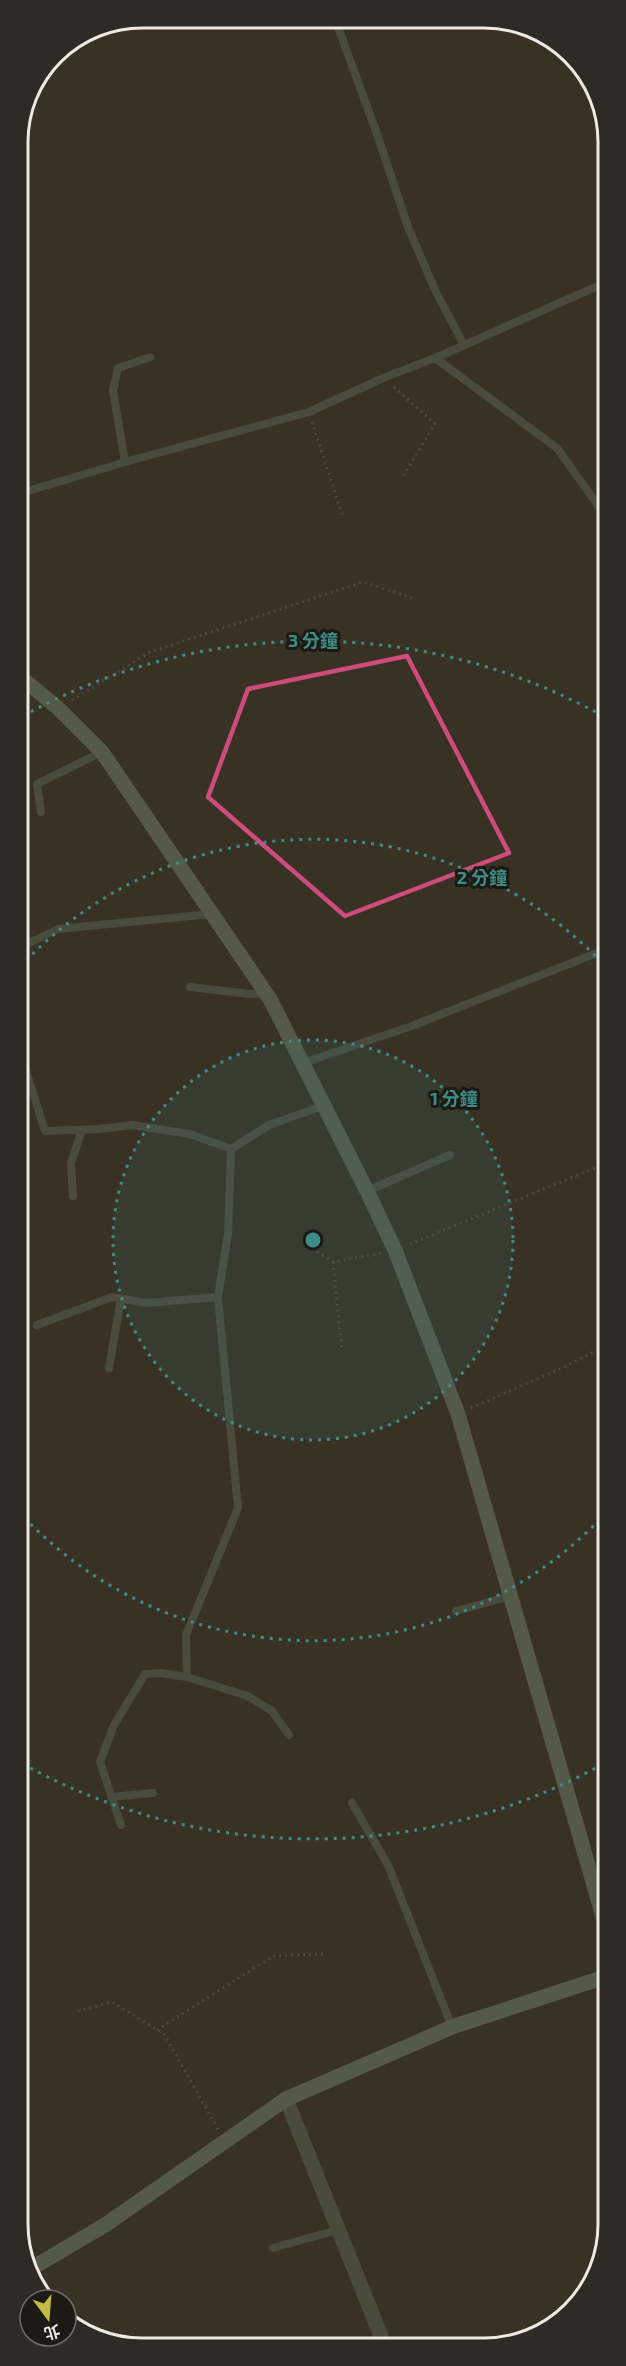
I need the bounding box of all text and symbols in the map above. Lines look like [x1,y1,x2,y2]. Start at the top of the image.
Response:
text: 3 分鐘 [288,629,338,651]
text: 2 分鐘 [457,866,507,888]
text: 1 分鐘 [430,1087,478,1109]
centre of rings [303,1230,323,1250]
north arrow [18,2288,78,2348]
text: 北 [42,2322,63,2344]

